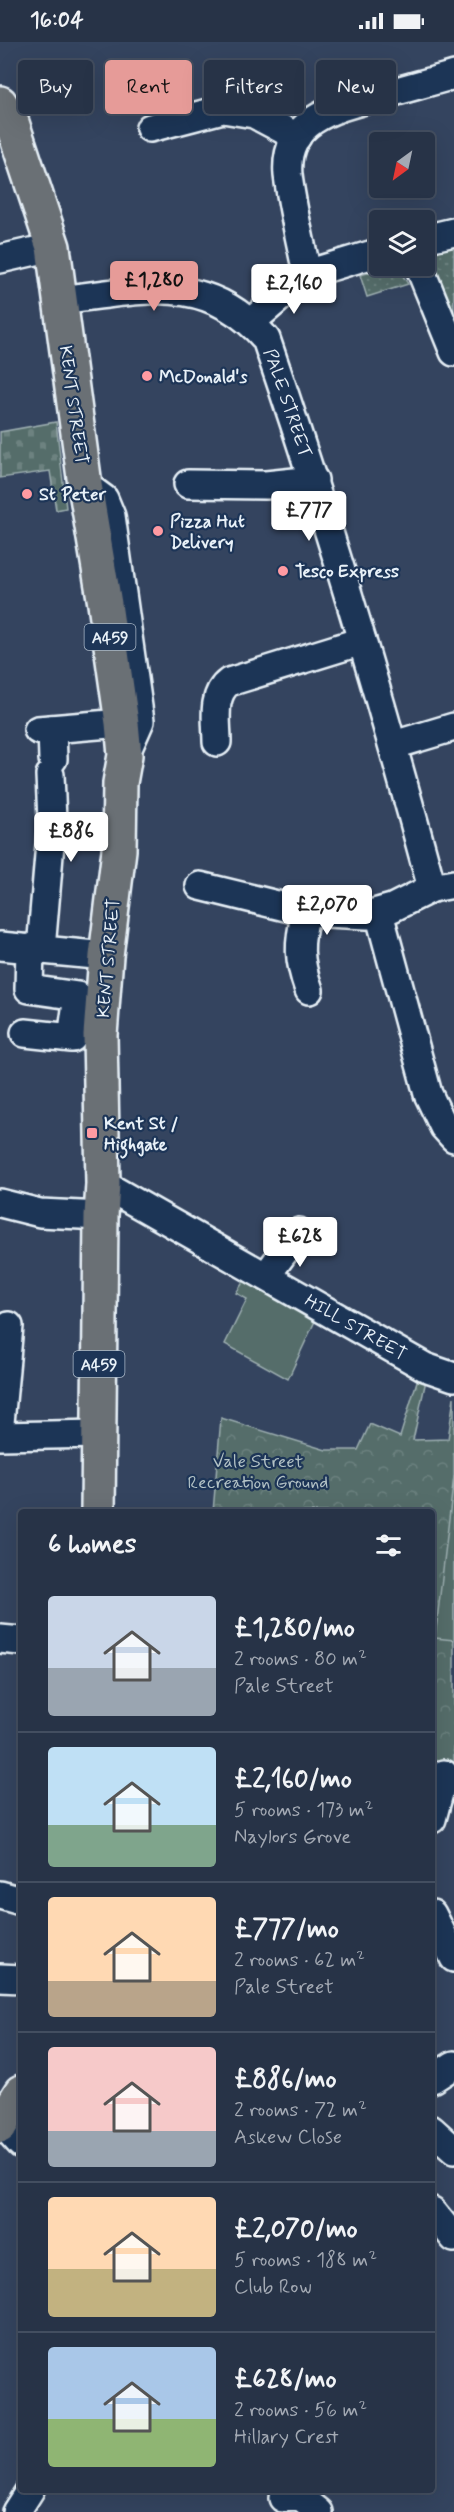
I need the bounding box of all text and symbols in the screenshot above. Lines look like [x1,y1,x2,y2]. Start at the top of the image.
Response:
text: 16:04 [30,7,84,35]
chip: Buy [18,60,93,114]
chip: Rent [105,60,192,114]
chip: Filters [204,60,304,114]
chip: New [316,60,396,114]
north arrow [369,132,435,198]
map controls [369,132,435,276]
button: layers [369,210,435,276]
pin: £1,280 [105,261,203,312]
pin: £2,160 [245,264,343,315]
text: £1,280 [124,267,184,294]
text: £2,160 [265,270,323,297]
street label: KENT STREET [53,344,93,466]
street label: PALE STREET [257,346,317,461]
place label: McDonald's [159,365,247,389]
marker: McDonald's [140,369,154,383]
place label: St Peter [39,483,106,507]
marker: St Peter [20,487,34,501]
pin: £777 [273,491,345,542]
text: £777 [285,497,333,524]
place label: Pizza Hut Delivery [170,510,245,555]
marker: Pizza Hut Delivery [151,524,165,538]
place label: Tesco Express [295,560,399,584]
marker: Tesco Express [276,564,290,578]
road number: A459 [84,624,136,650]
pin: £886 [35,812,107,863]
text: £886 [48,818,94,845]
pin: £2,070 [278,885,376,936]
text: £2,070 [296,891,358,918]
street label: KENT STREET [92,897,126,1019]
place label: Kent St / Highgate [104,1112,178,1159]
marker: Kent St / Highgate [85,1126,99,1140]
pin: £628 [264,1217,336,1268]
text: £628 [277,1223,323,1250]
street label: HILL STREET [300,1289,411,1367]
road number: A459 [74,1351,124,1377]
park label: Vale Street Recreation Ground [188,1450,328,1495]
text: 6 homes [48,1528,136,1562]
icon: filters [372,1529,405,1562]
text: £1,280/mo [234,1612,355,1646]
icon: home [96,1620,168,1692]
text: 2 rooms · 80 m² [234,1646,367,1673]
text: Pale Street [234,1673,334,1700]
text: £2,160/mo [234,1763,352,1797]
icon: home [96,1771,168,1843]
text: 5 rooms · 173 m² [234,1797,373,1824]
text: Naylors Grove [234,1824,351,1851]
text: £777/mo [234,1913,339,1947]
icon: home [96,1921,168,1993]
text: 2 rooms · 62 m² [234,1947,365,1974]
text: Pale Street [234,1974,334,2001]
text: £886/mo [234,2063,337,2097]
icon: home [96,2071,168,2143]
text: 2 rooms · 72 m² [234,2097,367,2124]
text: Askew Close [234,2124,342,2151]
text: £2,070/mo [234,2213,358,2247]
icon: home [96,2221,168,2293]
text: 5 rooms · 188 m² [234,2247,377,2274]
text: Club Row [234,2274,312,2301]
text: £628/mo [234,2363,337,2397]
icon: home [96,2371,168,2443]
text: 2 rooms · 56 m² [234,2397,367,2424]
text: Hillary Crest [234,2424,339,2451]

